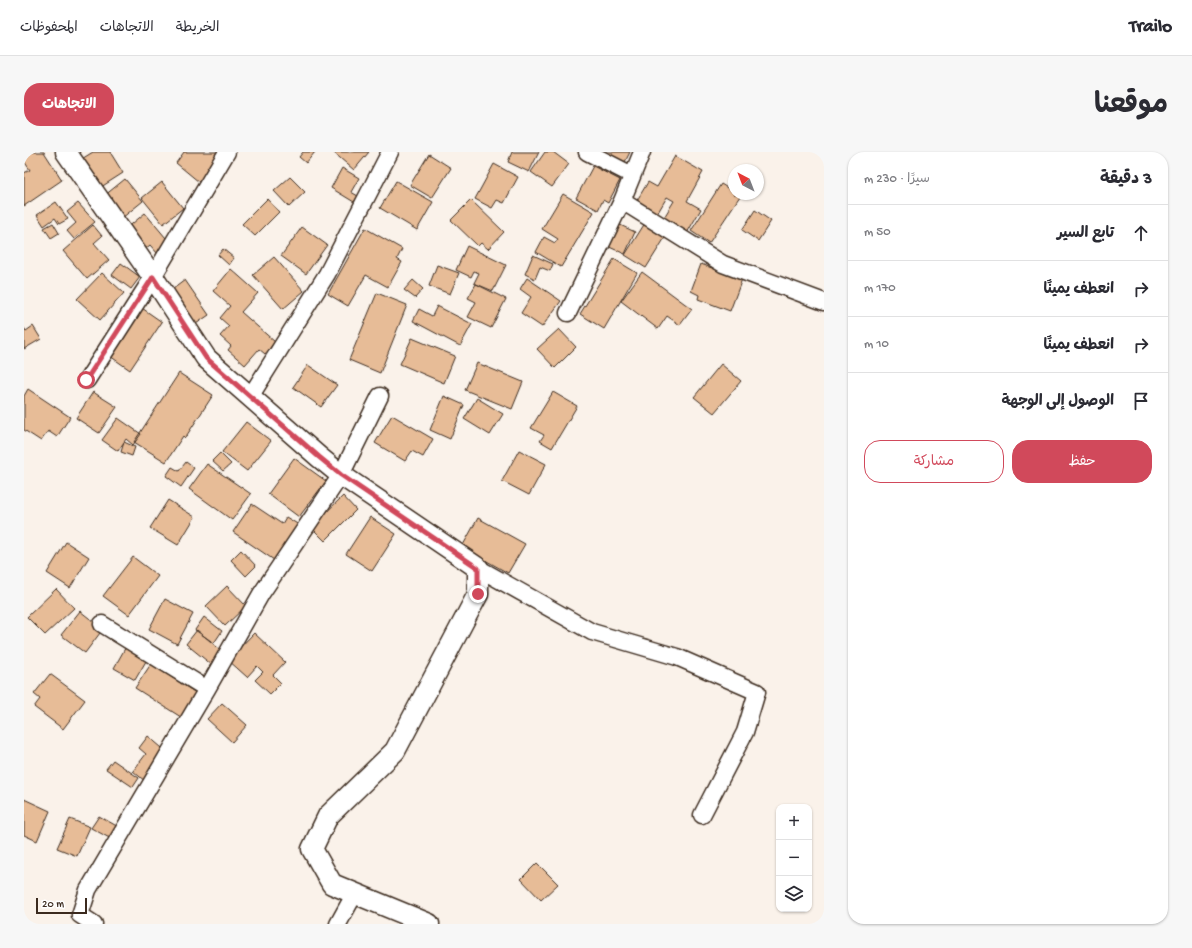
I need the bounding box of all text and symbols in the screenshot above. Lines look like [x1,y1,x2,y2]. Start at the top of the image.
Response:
text: Trailo [1129,16,1172,39]
text: المحفوظات [20,20,78,37]
text: الاتجاهات [100,20,154,37]
text: الخريطة [176,20,219,37]
button: الاتجاهات [24,83,114,126]
text: موقعنا [1094,90,1168,123]
north arrow [728,164,764,200]
text: 3 دقيقة [1100,170,1152,190]
text: سيرًا · 230 m [864,172,930,187]
icon: ahead [1130,222,1152,244]
text: 50 m [864,225,891,240]
text: تابع السير [1057,225,1114,243]
icon: right [1130,278,1152,300]
text: 170 m [864,281,896,296]
text: انعطف يمينًا [1043,281,1114,299]
icon: right [1130,334,1152,356]
text: 10 m [864,337,889,352]
text: انعطف يمينًا [1043,337,1114,355]
route start [77,371,95,389]
icon: arrive [1130,390,1152,412]
text: الوصول إلى الوجهة [1001,393,1114,411]
button: مشاركة [864,440,1004,483]
button: حفظ [1012,440,1152,483]
route end [469,585,487,603]
map controls [776,804,812,912]
button: + [776,804,812,840]
button: − [776,840,812,876]
button: layers [776,876,812,912]
scale bar [36,896,87,915]
text: 20 m [42,899,64,911]

